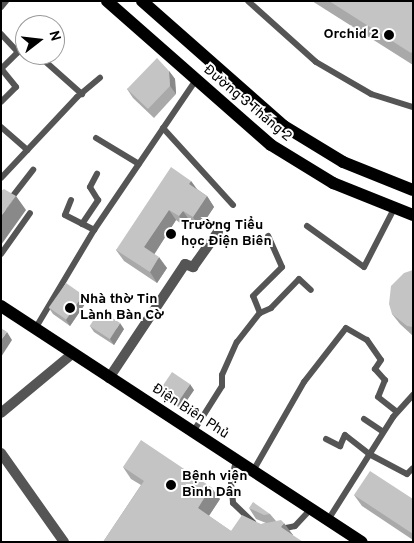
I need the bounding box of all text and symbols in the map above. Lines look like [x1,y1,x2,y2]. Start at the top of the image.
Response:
north arrow [15,15,65,65]
place label: Orchid 2 [323,27,379,43]
text: N [44,29,63,43]
marker: Orchid 2 [383,29,395,41]
street label: Đường 3 Tháng 2 [199,62,295,146]
place label: Trường Tiểu học Điện Biên [181,218,272,250]
marker: Trường Tiểu học Điện Biên [165,228,177,240]
place label: Nhà thờ Tin Lành Bàn Cờ [80,292,164,324]
marker: Nhà thờ Tin Lành Bàn Cờ [64,302,76,314]
street label: Điện Biên Phủ [149,381,231,443]
place label: Bệnh viện Bình Dân [182,469,247,502]
marker: Bệnh viện Bình Dân [164,478,178,492]

